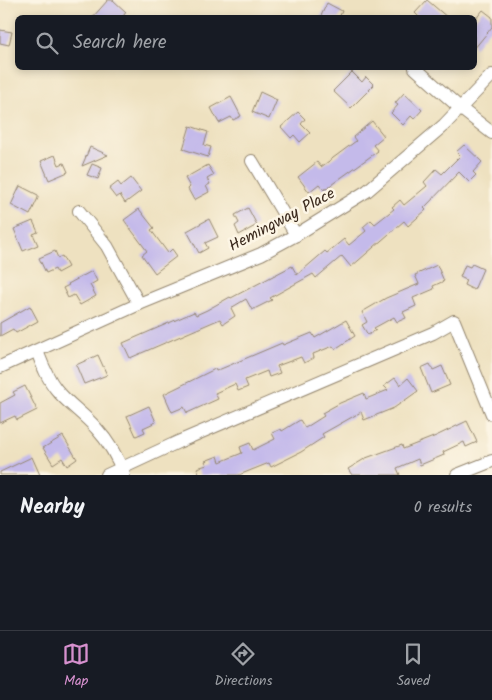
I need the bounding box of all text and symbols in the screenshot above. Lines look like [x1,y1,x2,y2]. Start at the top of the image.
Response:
search box [15,15,477,70]
text: Search here [73,28,167,58]
icon: search [33,29,61,57]
street label: Hemingway Place [224,181,340,259]
text: Nearby [20,491,85,524]
text: 0 results [414,495,472,520]
tab: Map [62,640,90,692]
tab: Directions [214,640,272,692]
tab: Saved [397,640,430,692]

